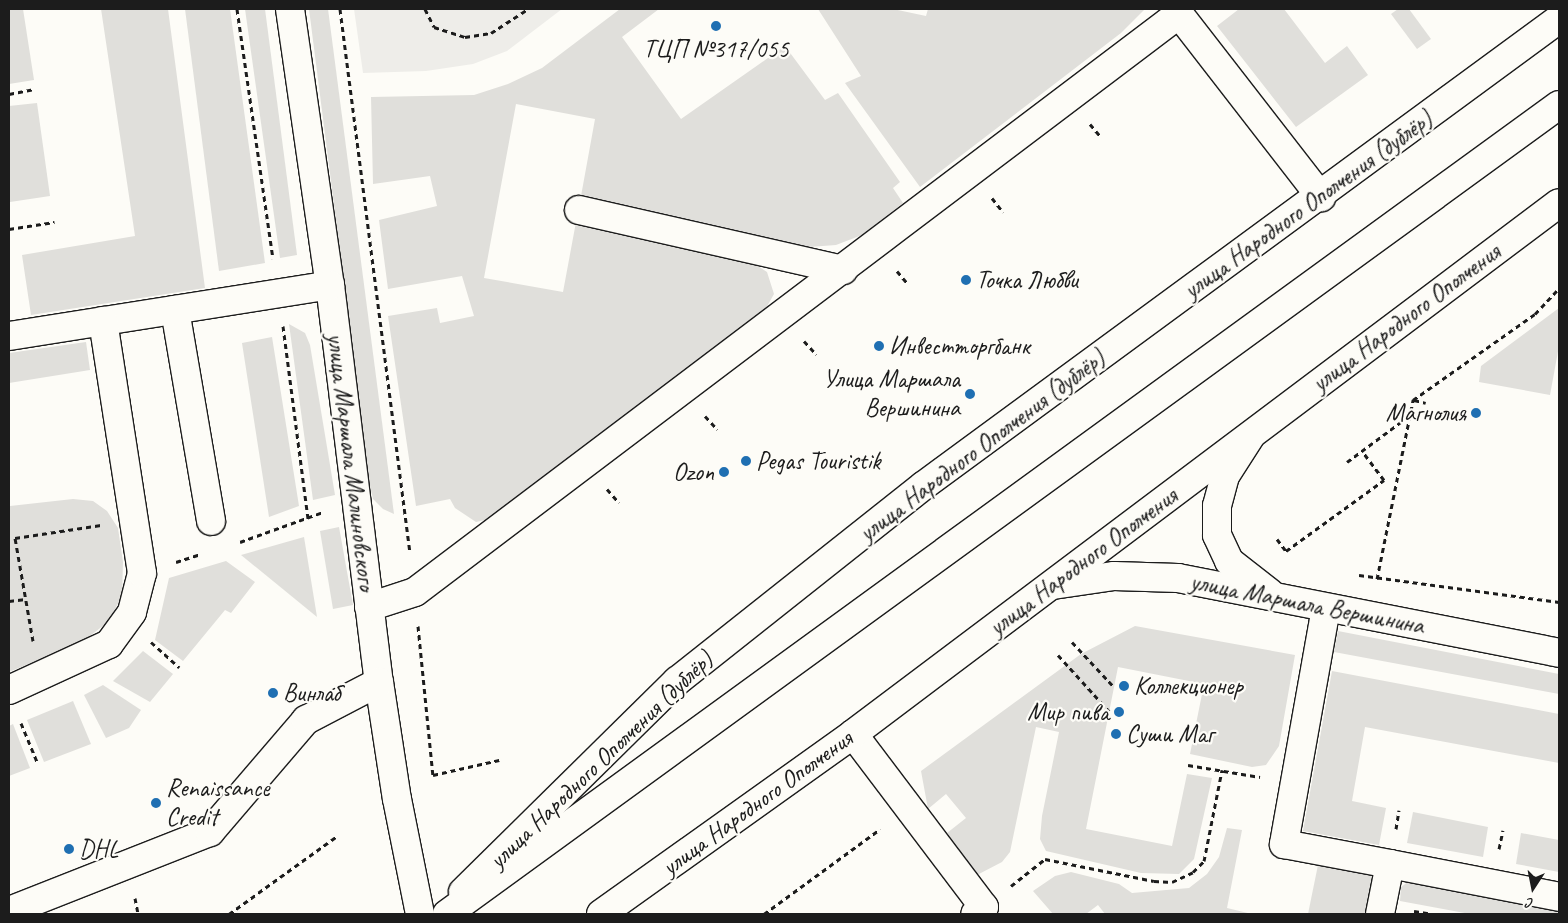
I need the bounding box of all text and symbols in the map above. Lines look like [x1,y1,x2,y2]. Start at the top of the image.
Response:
marker: ТЦП №317/055 [710,20,722,32]
place label: ТЦП №317/055 [643,34,789,64]
street label: улица Народного Ополчения (дублёр) [1178,105,1438,305]
street label: улица Народного Ополчения [1306,237,1506,399]
place label: Точка Любви [976,265,1081,295]
marker: Точка Любви [960,274,972,286]
place label: Инвестторгбанк [889,331,1030,361]
street label: улица Маршала Малиновского [320,332,382,592]
marker: Инвестторгбанк [873,340,885,352]
street label: улица Народного Ополчения (дублёр) [853,344,1111,548]
place label: Улица Маршала Вершинина [824,365,960,424]
marker: Улица Маршала Вершинина [964,388,976,400]
place label: Магнолия [1386,398,1466,428]
marker: Магнолия [1470,407,1482,419]
place label: Pegas Touristik [756,446,880,476]
marker: Pegas Touristik [740,455,752,467]
place label: Ozon [673,457,714,487]
marker: Ozon [718,466,730,478]
street label: улица Народного Ополчения [983,481,1183,643]
street label: улица Маршала Вершинина [1189,567,1425,641]
street label: улица Народного Ополчения (дублёр) [482,645,720,875]
place label: Коллекционер [1134,671,1243,701]
place label: Винлаб [283,678,340,708]
marker: Коллекционер [1118,680,1130,692]
marker: Винлаб [267,687,279,699]
place label: Мир пива [1031,697,1109,727]
marker: Мир пива [1113,706,1125,718]
place label: Cуши Маг [1126,719,1214,749]
street label: улица Народного Ополчения [656,724,858,882]
marker: Cуши Маг [1110,728,1122,740]
place label: Renaissance Credit [166,774,269,833]
marker: Renaissance Credit [150,797,162,809]
place label: DHL [79,834,118,864]
marker: DHL [63,843,75,855]
north arrow [1508,863,1558,913]
text: С [1525,894,1535,912]

